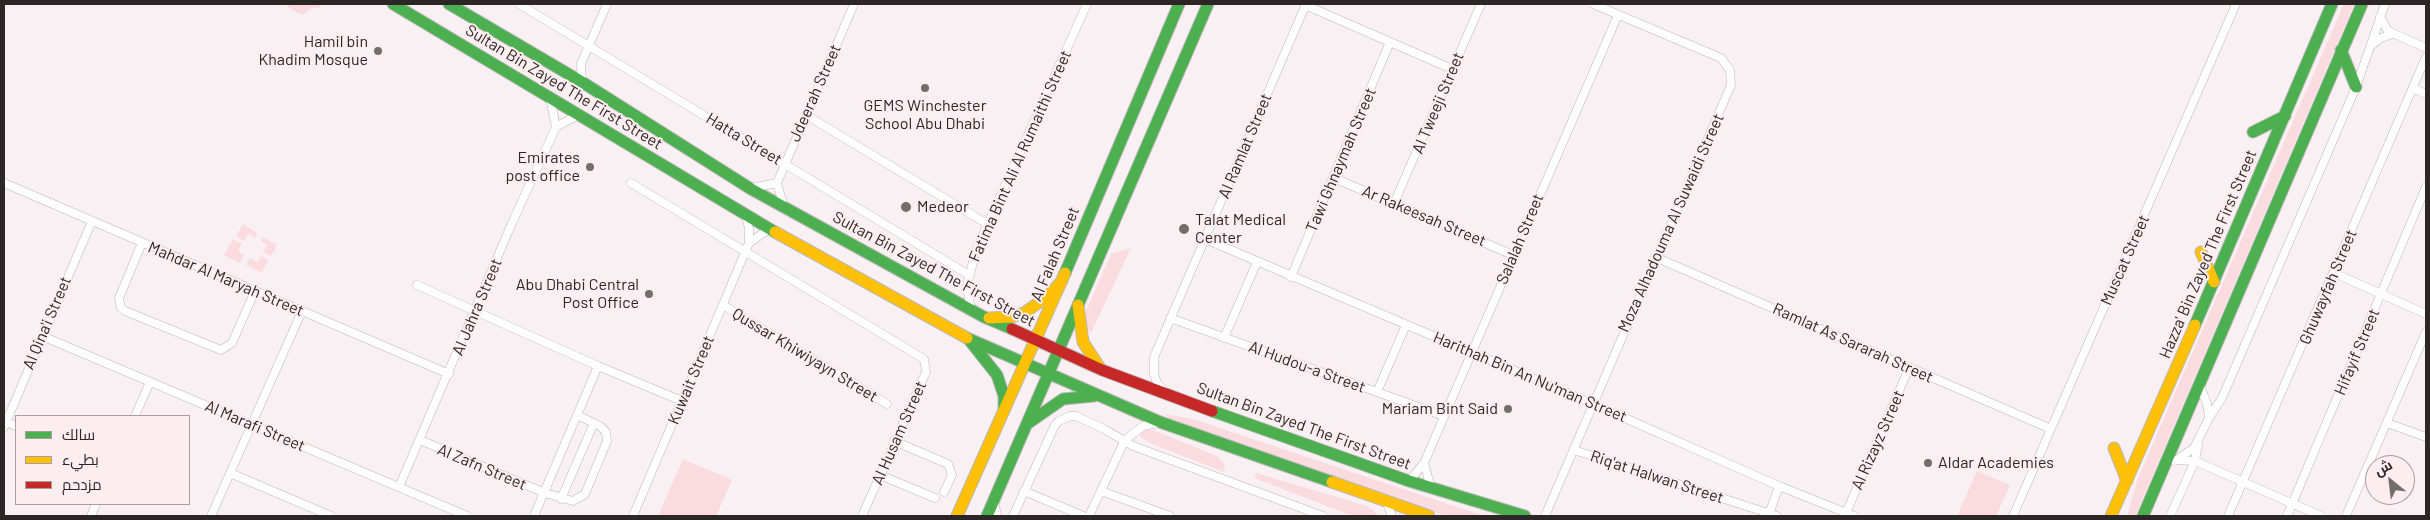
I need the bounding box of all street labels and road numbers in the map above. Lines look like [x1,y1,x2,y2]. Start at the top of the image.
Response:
street label: Sultan Bin Zayed The First Street [462,20,666,154]
street label: Jdeerah Street [785,41,845,145]
street label: Fatima Bint Ali Al Rumaithi Street [965,47,1075,265]
street label: Al Tweeji Street [1408,49,1468,157]
street label: Tawi Ghnaymah Street [1302,85,1380,235]
street label: Al Ramlat Street [1214,91,1276,201]
street label: Hatta Street [703,109,785,169]
street label: Moza Alhadouma Al Suwaidi Street [1614,111,1728,335]
street label: Hazza' Bin Zayed The First Street [2155,147,2261,361]
street label: Ar Rakeesah Street [1359,181,1489,251]
street label: Salalah Street [1492,191,1548,287]
street label: Al Falah Street [1026,204,1084,304]
street label: Sultan Bin Zayed The First Street [830,207,1038,331]
street label: Muscat Street [2097,212,2153,308]
street label: Ghuwayfah Street [2295,227,2361,347]
street label: Mahdar Al Maryah Street [145,237,307,321]
street label: Al Jahra Street [448,256,506,358]
street label: Al Qina'i Street [19,274,75,372]
street label: Ramlat As Sararah Street [1770,299,1936,387]
street label: Qussar Khiwiyayn Street [729,304,881,406]
street label: Hifayif Street [2330,306,2384,398]
street label: Harithah Bin An Nu'man Street [1430,327,1630,427]
street label: Kuwait Street [664,333,718,427]
street label: Al Hudou-a Street [1246,337,1368,397]
street label: Al Husam Street [868,378,930,488]
street label: Sultan Bin Zayed The First Street [1194,378,1414,474]
street label: Al Rizayz Street [1847,387,1909,493]
street label: Al Marafi Street [202,396,308,456]
street label: Al Zafn Street [435,440,529,494]
street label: Riq'at Halwan Street [1588,446,1726,508]

